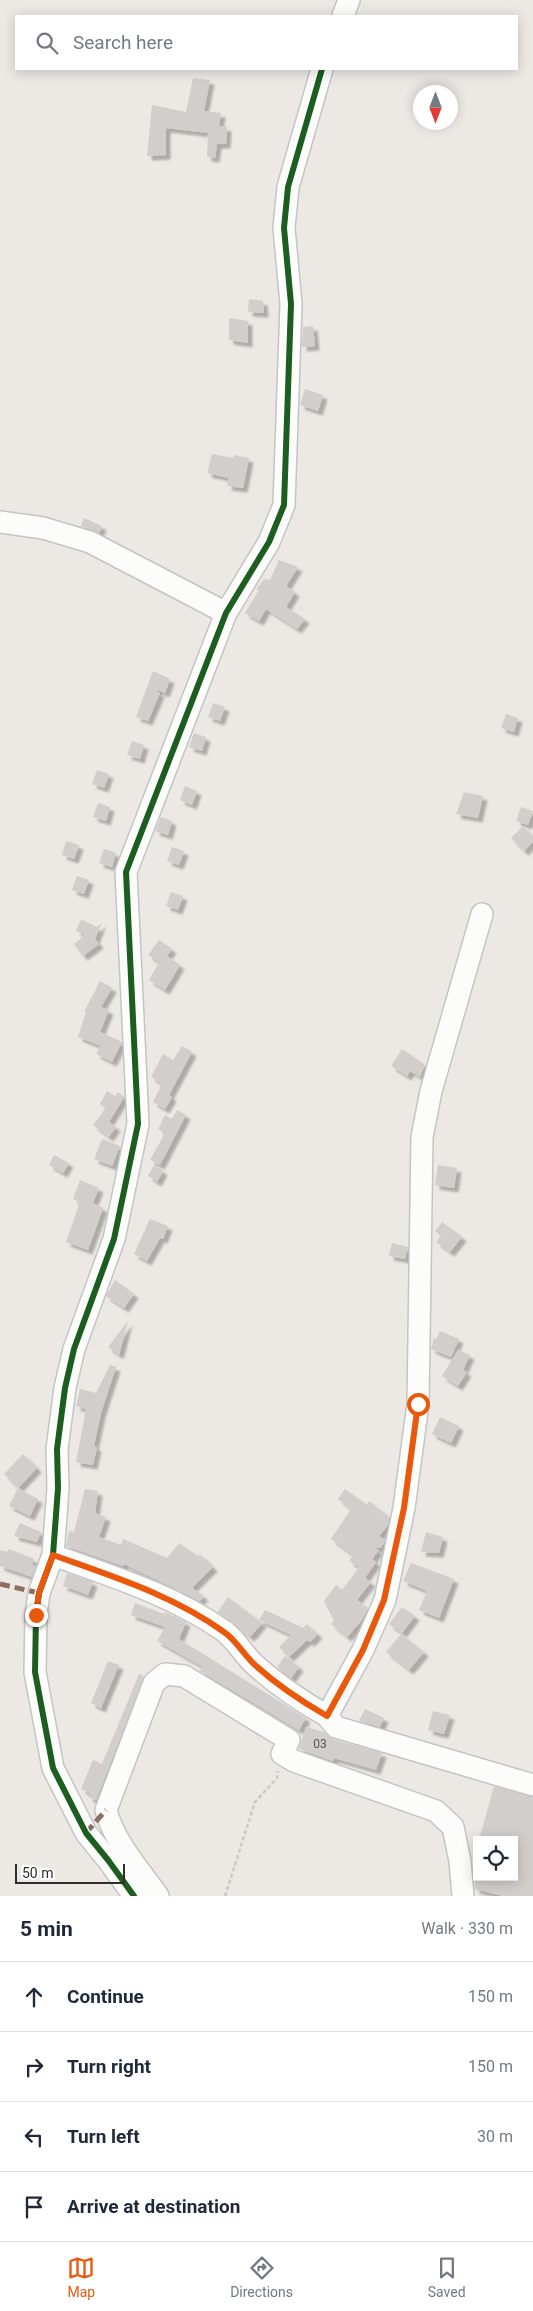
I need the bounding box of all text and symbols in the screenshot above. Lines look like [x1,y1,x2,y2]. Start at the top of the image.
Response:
search box [15,15,518,70]
icon: search [33,29,61,57]
text: Search here [73,31,173,54]
north arrow [413,85,458,130]
route start [407,1393,430,1416]
route end [25,1604,48,1627]
house number: 03 [313,1737,327,1751]
map controls [473,1836,518,1881]
button: locate [473,1836,518,1881]
scale bar [15,1861,125,1884]
text: 50 m [22,1865,54,1881]
text: 5 min [20,1917,73,1941]
text: Walk · 330 m [421,1919,513,1938]
icon: ahead [20,1983,48,2011]
text: Continue [67,1985,144,2008]
text: 150 m [468,1987,513,2006]
icon: right [20,2053,48,2081]
text: Turn right [67,2055,151,2078]
text: 150 m [468,2057,513,2076]
icon: left [20,2123,48,2151]
text: Turn left [67,2125,140,2148]
text: 30 m [477,2127,513,2146]
icon: arrive [20,2193,48,2221]
text: Arrive at destination [67,2195,240,2218]
tab: Map [67,2254,95,2300]
tab: Directions [230,2254,293,2300]
tab: Saved [428,2254,466,2300]

